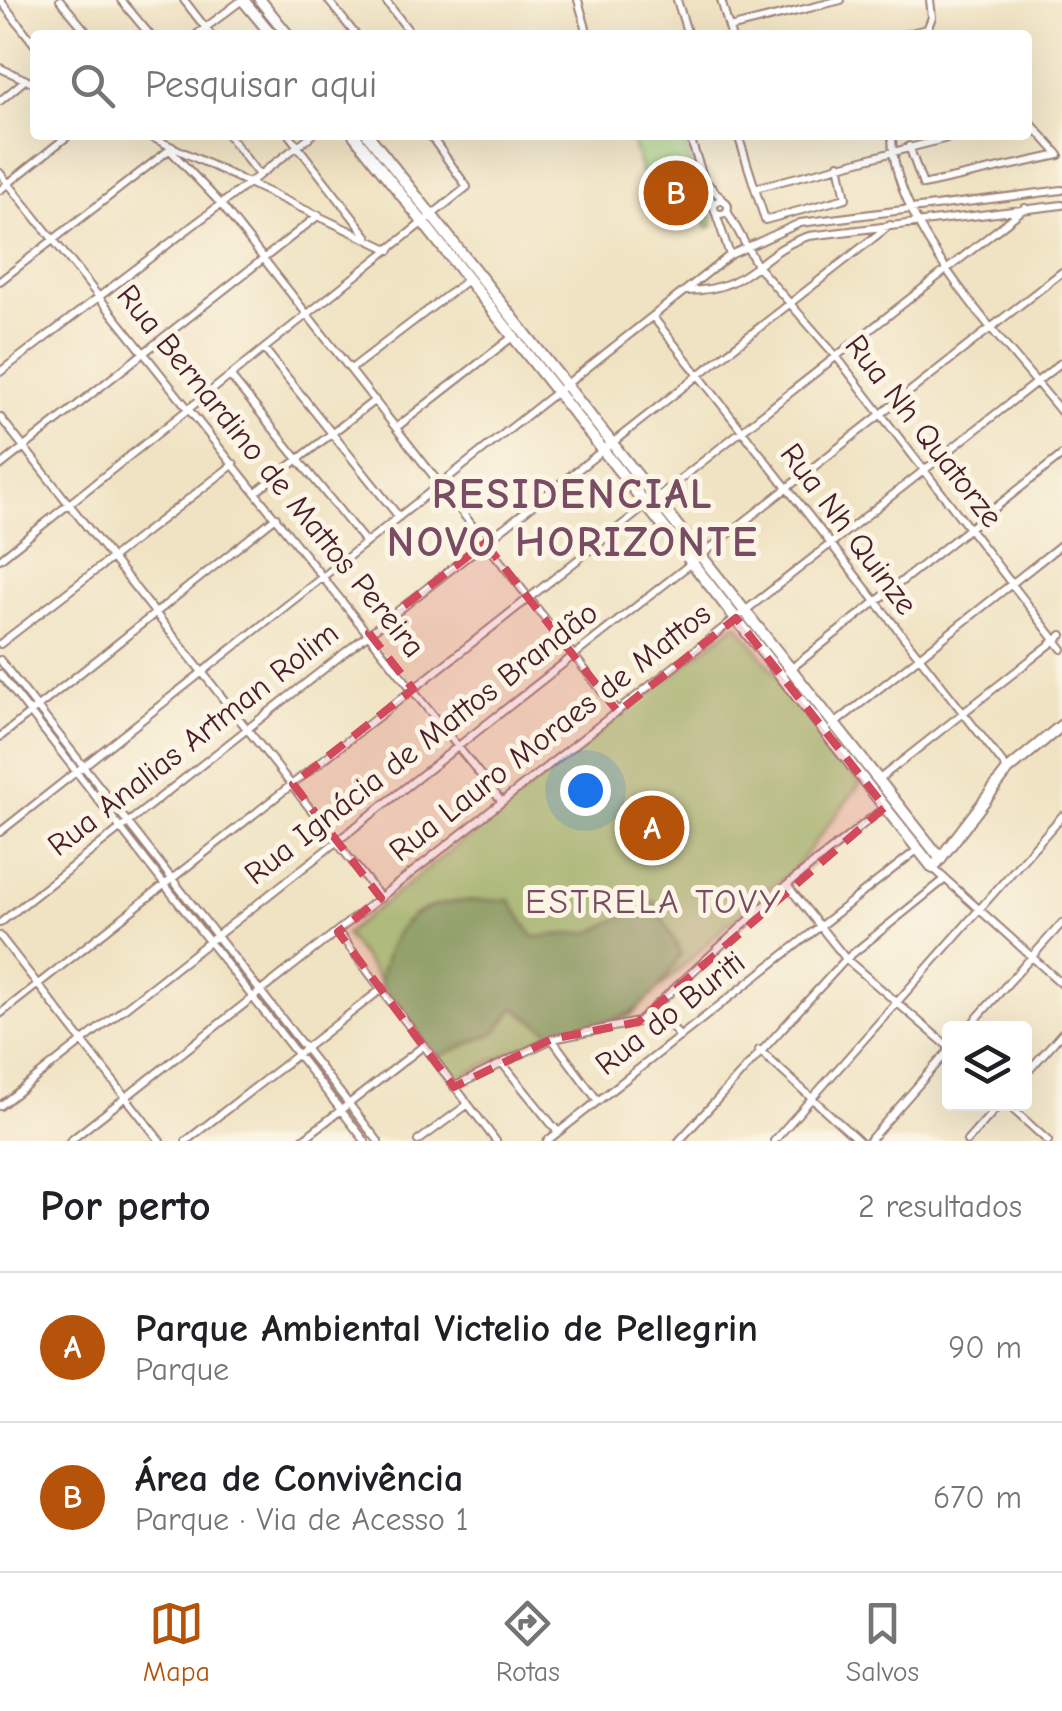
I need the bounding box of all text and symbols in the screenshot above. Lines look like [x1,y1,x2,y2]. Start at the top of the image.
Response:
search box [30,30,1032,140]
icon: search [65,58,120,113]
text: Pesquisar aqui [145,63,377,107]
pin: B [644,156,708,230]
street label: Rua Bernardino de Mattos Pereira [109,277,433,665]
street label: Rua Nh Quatorze [837,327,1011,535]
street label: Rua Nh Quinze [773,436,925,622]
district label: RESIDENCIAL NOVO HORIZONTE [387,470,759,567]
street label: Rua Ignácia de Mattos Brandão [237,594,605,892]
street label: Rua Lauro Moraes de Mattos [382,595,718,869]
street label: Rua Analias Artman Rolim [40,614,346,864]
your location [560,765,611,816]
pin: A [620,790,684,866]
district label: ESTRELA TOVY [525,881,783,922]
street label: Rua do Buriti [588,943,752,1083]
map controls [942,1021,1032,1111]
button: layers [942,1021,1032,1111]
text: Por perto [40,1182,211,1231]
text: 2 resultados [858,1188,1022,1225]
text: Parque Ambiental Victelio de Pellegrin [135,1307,758,1351]
text: A [64,1329,81,1366]
text: 90 m [948,1329,1022,1366]
text: Parque [135,1351,229,1388]
text: Área de Convivência [135,1457,463,1501]
text: B [63,1479,82,1516]
text: 670 m [933,1479,1022,1516]
text: Parque · Via de Acesso 1 [135,1501,468,1538]
tab: Mapa [143,1596,210,1688]
tab: Rotas [496,1596,560,1688]
tab: Salvos [846,1596,919,1688]

